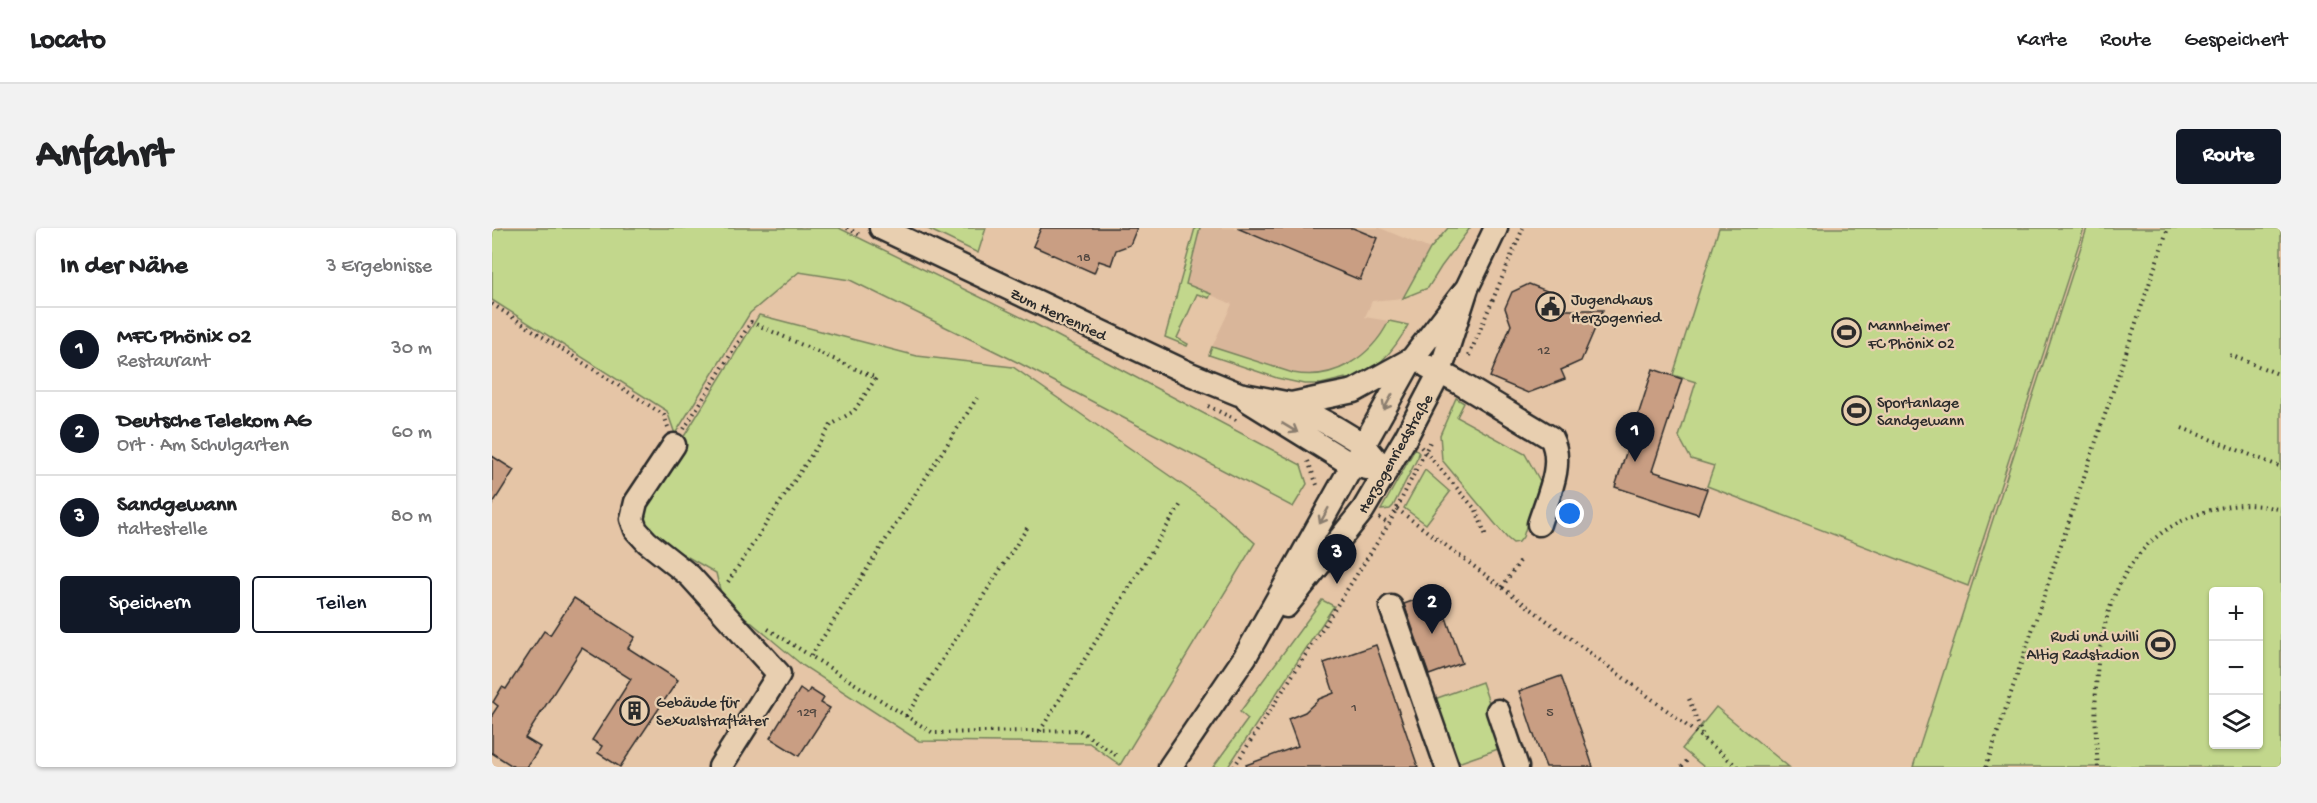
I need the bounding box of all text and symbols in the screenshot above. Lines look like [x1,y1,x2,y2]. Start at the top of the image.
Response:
text: Locato [30,25,106,58]
text: Karte [2017,29,2067,54]
text: Route [2100,29,2151,54]
text: Gespeichert [2184,29,2287,54]
button: Route [2176,129,2281,184]
text: Anfahrt [36,132,171,181]
house number: 18 [1076,250,1091,267]
text: In der Nähe [60,252,188,283]
text: 3 Ergebnisse [326,256,432,279]
street label: Zum Herrenried [1006,286,1110,348]
public building icon: Jugendhaus Herzogenried [1534,291,1566,323]
place label: Jugendhaus Herzogenried [1571,292,1663,329]
sports icon: Mannheimer FC Phönix 02 [1831,317,1863,349]
place label: Mannheimer FC Phönix 02 [1867,318,1955,355]
text: MFC Phönix 02 [117,325,251,351]
text: 1 [75,338,84,361]
text: 30 m [391,338,432,361]
house number: 12 [1537,343,1550,360]
text: Restaurant [117,351,210,374]
street label: Herzogenriedstraße [1355,391,1439,518]
one-way arrow [1382,393,1394,410]
sports icon: Sportanlage Sandgewann [1840,394,1872,426]
place label: Sportanlage Sandgewann [1877,395,1965,432]
text: Deutsche Telekom AG [117,409,311,435]
pin: 1 [1616,412,1654,462]
text: 2 [75,422,84,445]
text: 60 m [392,422,432,445]
one-way arrow [1281,422,1298,434]
text: Ort · Am Schulgarten [117,435,289,458]
text: Sandgewann [117,493,237,519]
your location [1555,499,1584,528]
text: 3 [74,506,85,529]
text: 80 m [391,506,432,529]
one-way arrow [1318,507,1330,524]
text: Haltestelle [117,519,207,542]
pin: 3 [1318,534,1356,584]
button: Speichern [60,576,240,633]
button: Teilen [252,576,432,633]
pin: 2 [1412,584,1452,634]
map controls [2209,587,2263,749]
button: + [2209,587,2263,641]
sports icon: Rudi und Willi Altig Radstadion [2144,628,2176,660]
place label: Rudi und Willi Altig Radstadion [2026,629,2139,666]
button: − [2209,641,2263,695]
building icon: Gebäude für Sexualstraftäter [619,694,651,726]
place label: Gebäude für Sexualstraftäter [656,695,769,732]
button: layers [2209,695,2263,749]
house number: 1 [1350,700,1357,717]
house number: 129 [796,705,817,722]
house number: 5 [1546,705,1554,722]

